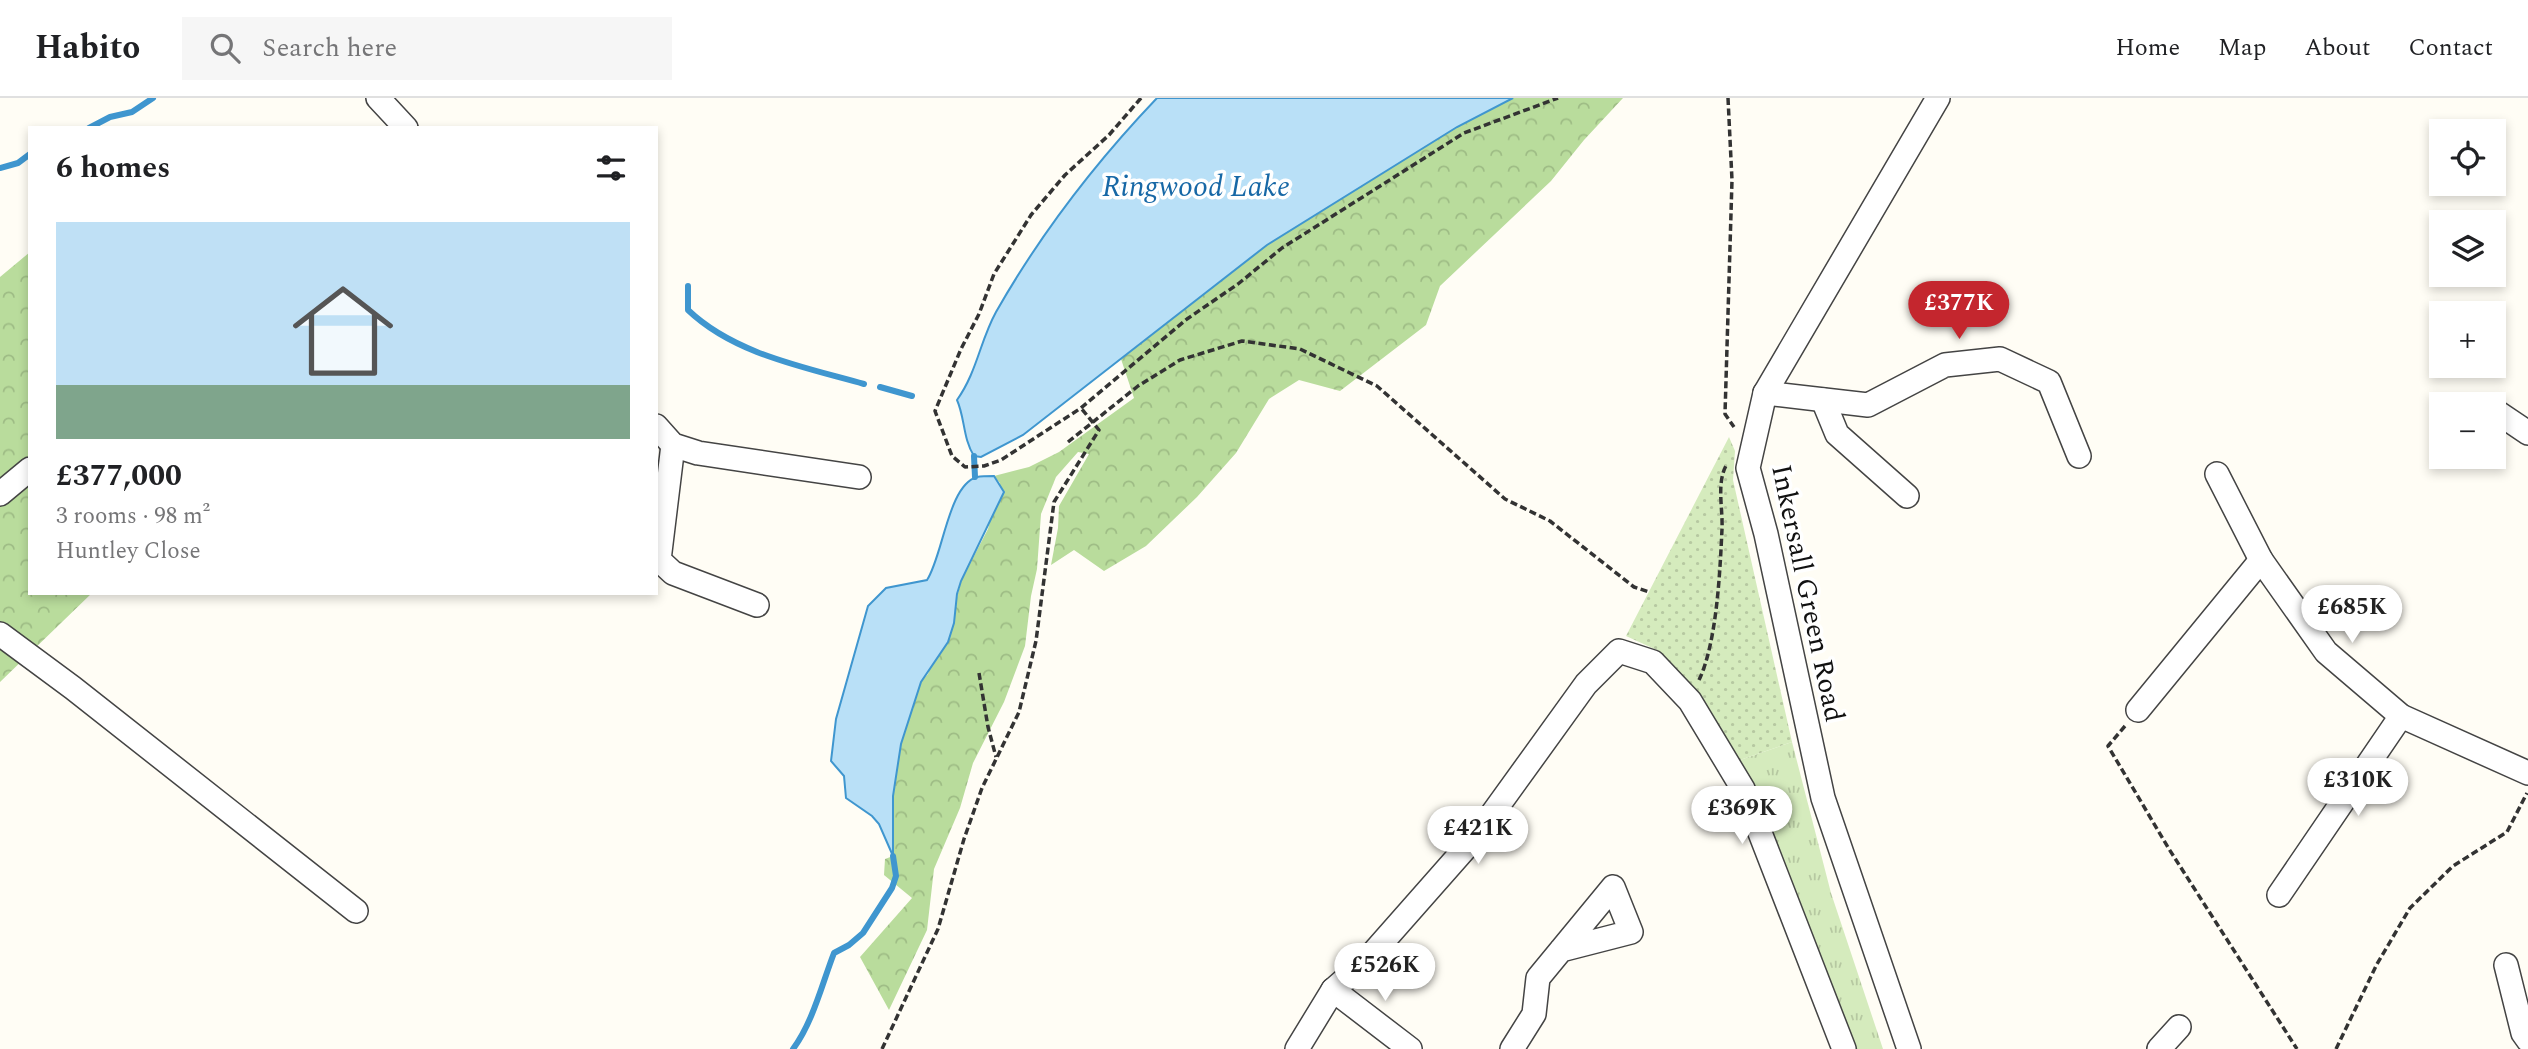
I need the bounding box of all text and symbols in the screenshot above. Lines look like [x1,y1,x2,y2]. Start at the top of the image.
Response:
search box [182,17,672,80]
text: Habito [35,23,140,73]
text: Search here [262,28,397,68]
icon: search [206,29,244,67]
text: Home [2115,30,2180,66]
text: Map [2218,30,2266,66]
text: About [2304,30,2370,66]
text: Contact [2408,30,2493,66]
map controls [2429,119,2506,469]
button: locate [2429,119,2506,196]
text: 6 homes [56,145,170,191]
icon: filters [592,149,630,187]
water label: Ringwood Lake [1102,164,1290,210]
button: layers [2429,210,2506,287]
icon: home [280,268,406,394]
pin: £377K [1910,282,2008,341]
text: £377K [1924,286,1994,321]
button: + [2429,301,2506,378]
button: − [2429,392,2506,469]
text: £377,000 [56,453,182,499]
street label: Inkersall Green Road [1759,461,1856,726]
text: 3 rooms · 98 m² [56,499,210,534]
text: Huntley Close [56,534,201,569]
pin: £685K [2303,586,2401,645]
text: £685K [2317,590,2387,625]
pin: £310K [2309,758,2407,818]
text: £310K [2323,763,2393,798]
pin: £369K [1693,786,1791,846]
text: £369K [1707,791,1777,826]
pin: £421K [1429,806,1527,866]
text: £421K [1443,811,1513,846]
pin: £526K [1336,944,1434,1003]
text: £526K [1350,948,1420,983]

